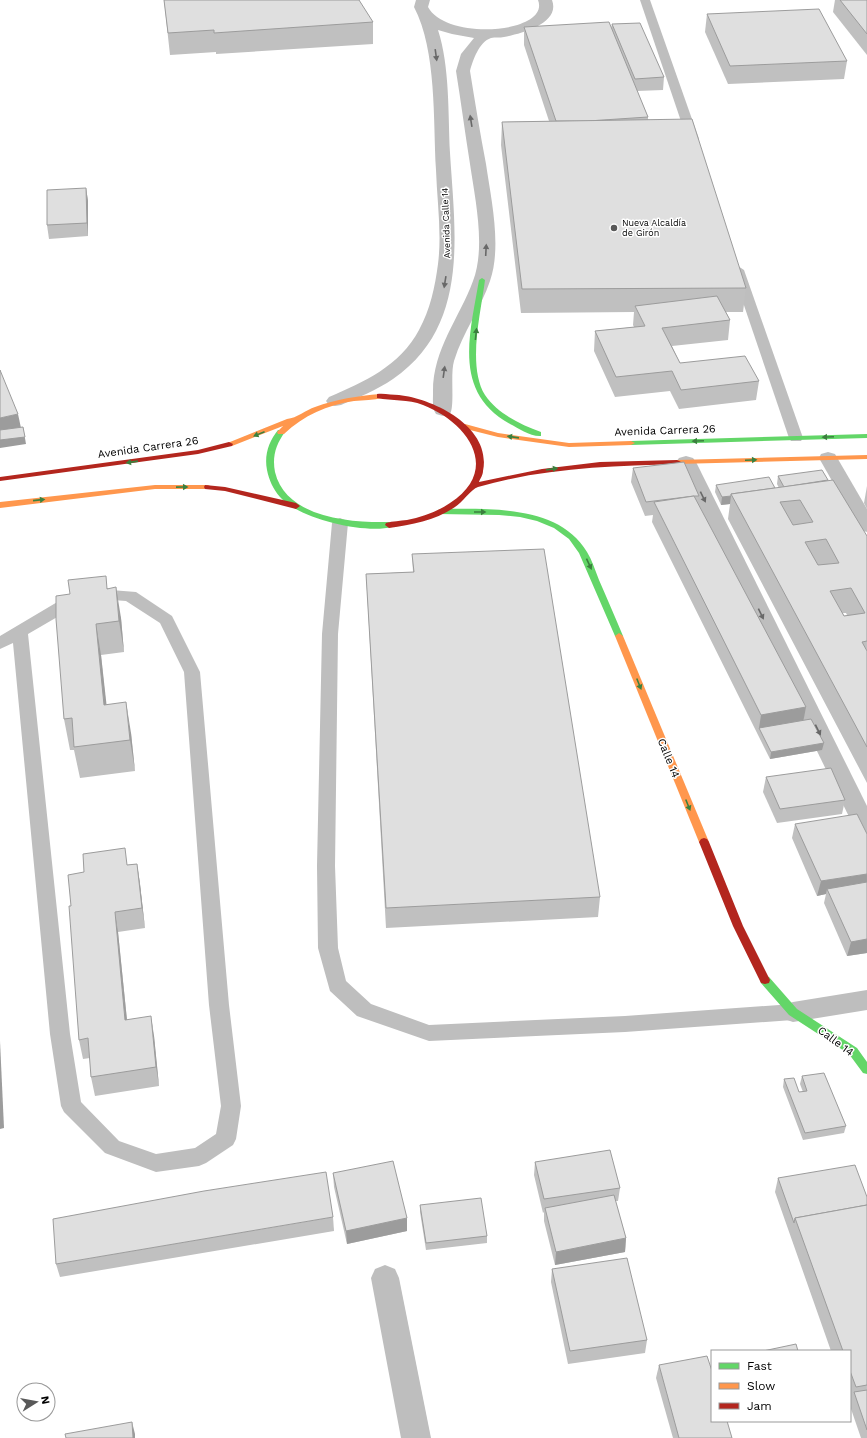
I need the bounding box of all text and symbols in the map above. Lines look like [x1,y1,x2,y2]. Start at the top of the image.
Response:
one-way arrow [433,49,439,61]
one-way arrow [468,115,474,127]
street label: Avenida Calle 14 [440,187,452,259]
place label: Nueva Alcaldía de Girón [622,218,686,238]
marker: Nueva Alcaldía de Girón [609,223,619,233]
one-way arrow [483,243,489,256]
one-way arrow [442,276,448,288]
one-way arrow [472,328,479,340]
one-way arrow [441,366,447,378]
street label: Avenida Carrera 26 [614,422,716,439]
one-way arrow [252,431,264,437]
street label: Avenida Carrera 26 [97,434,199,461]
one-way arrow [507,434,519,440]
one-way arrow [822,434,834,441]
one-way arrow [692,438,704,445]
one-way arrow [745,457,758,463]
one-way arrow [126,459,138,465]
one-way arrow [546,466,558,472]
one-way arrow [176,484,189,490]
one-way arrow [700,491,707,503]
one-way arrow [33,497,45,503]
one-way arrow [474,509,487,515]
one-way arrow [586,559,592,570]
one-way arrow [758,608,764,619]
one-way arrow [636,679,642,691]
one-way arrow [815,725,822,736]
street label: Calle 14 [655,737,682,780]
one-way arrow [686,799,692,811]
street label: Calle 14 [815,1024,856,1059]
legend [711,1350,851,1422]
text: Fast [747,1359,772,1373]
text: Slow [747,1379,775,1393]
north arrow [16,1382,56,1422]
text: N [38,1395,52,1405]
text: Jam [747,1399,772,1413]

